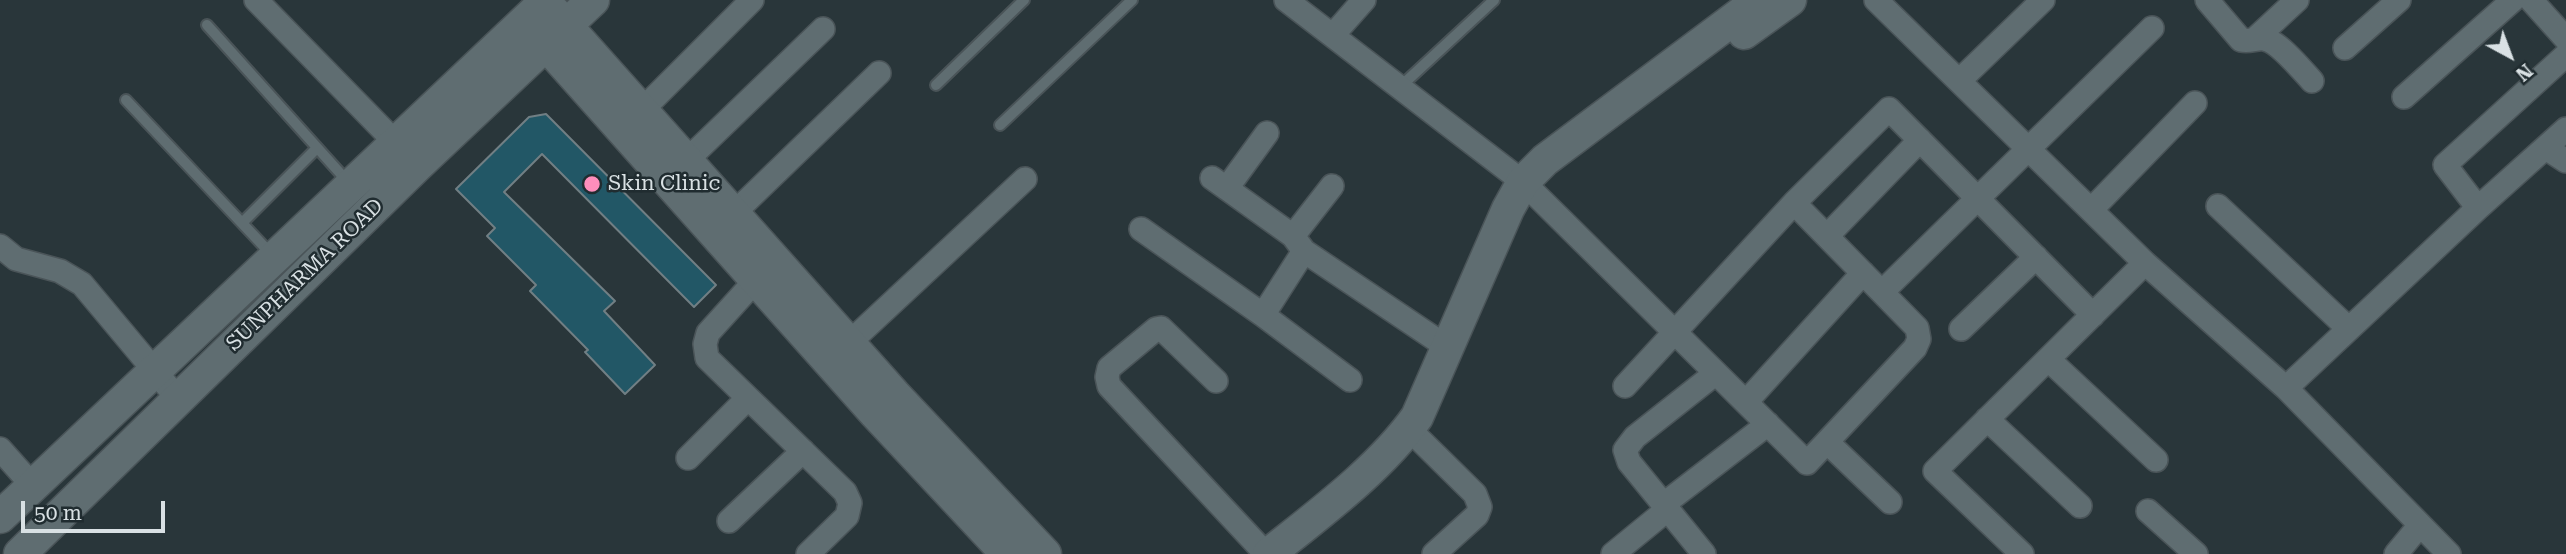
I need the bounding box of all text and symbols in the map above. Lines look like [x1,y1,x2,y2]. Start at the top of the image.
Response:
north arrow [2475,21,2545,91]
text: N [2511,59,2537,86]
place label: Skin Clinic [608,171,720,197]
marker: Skin Clinic [582,174,602,194]
street label: SUNPHARMA ROAD [221,194,389,356]
scale bar [24,488,168,532]
text: 50 m [34,501,82,525]

